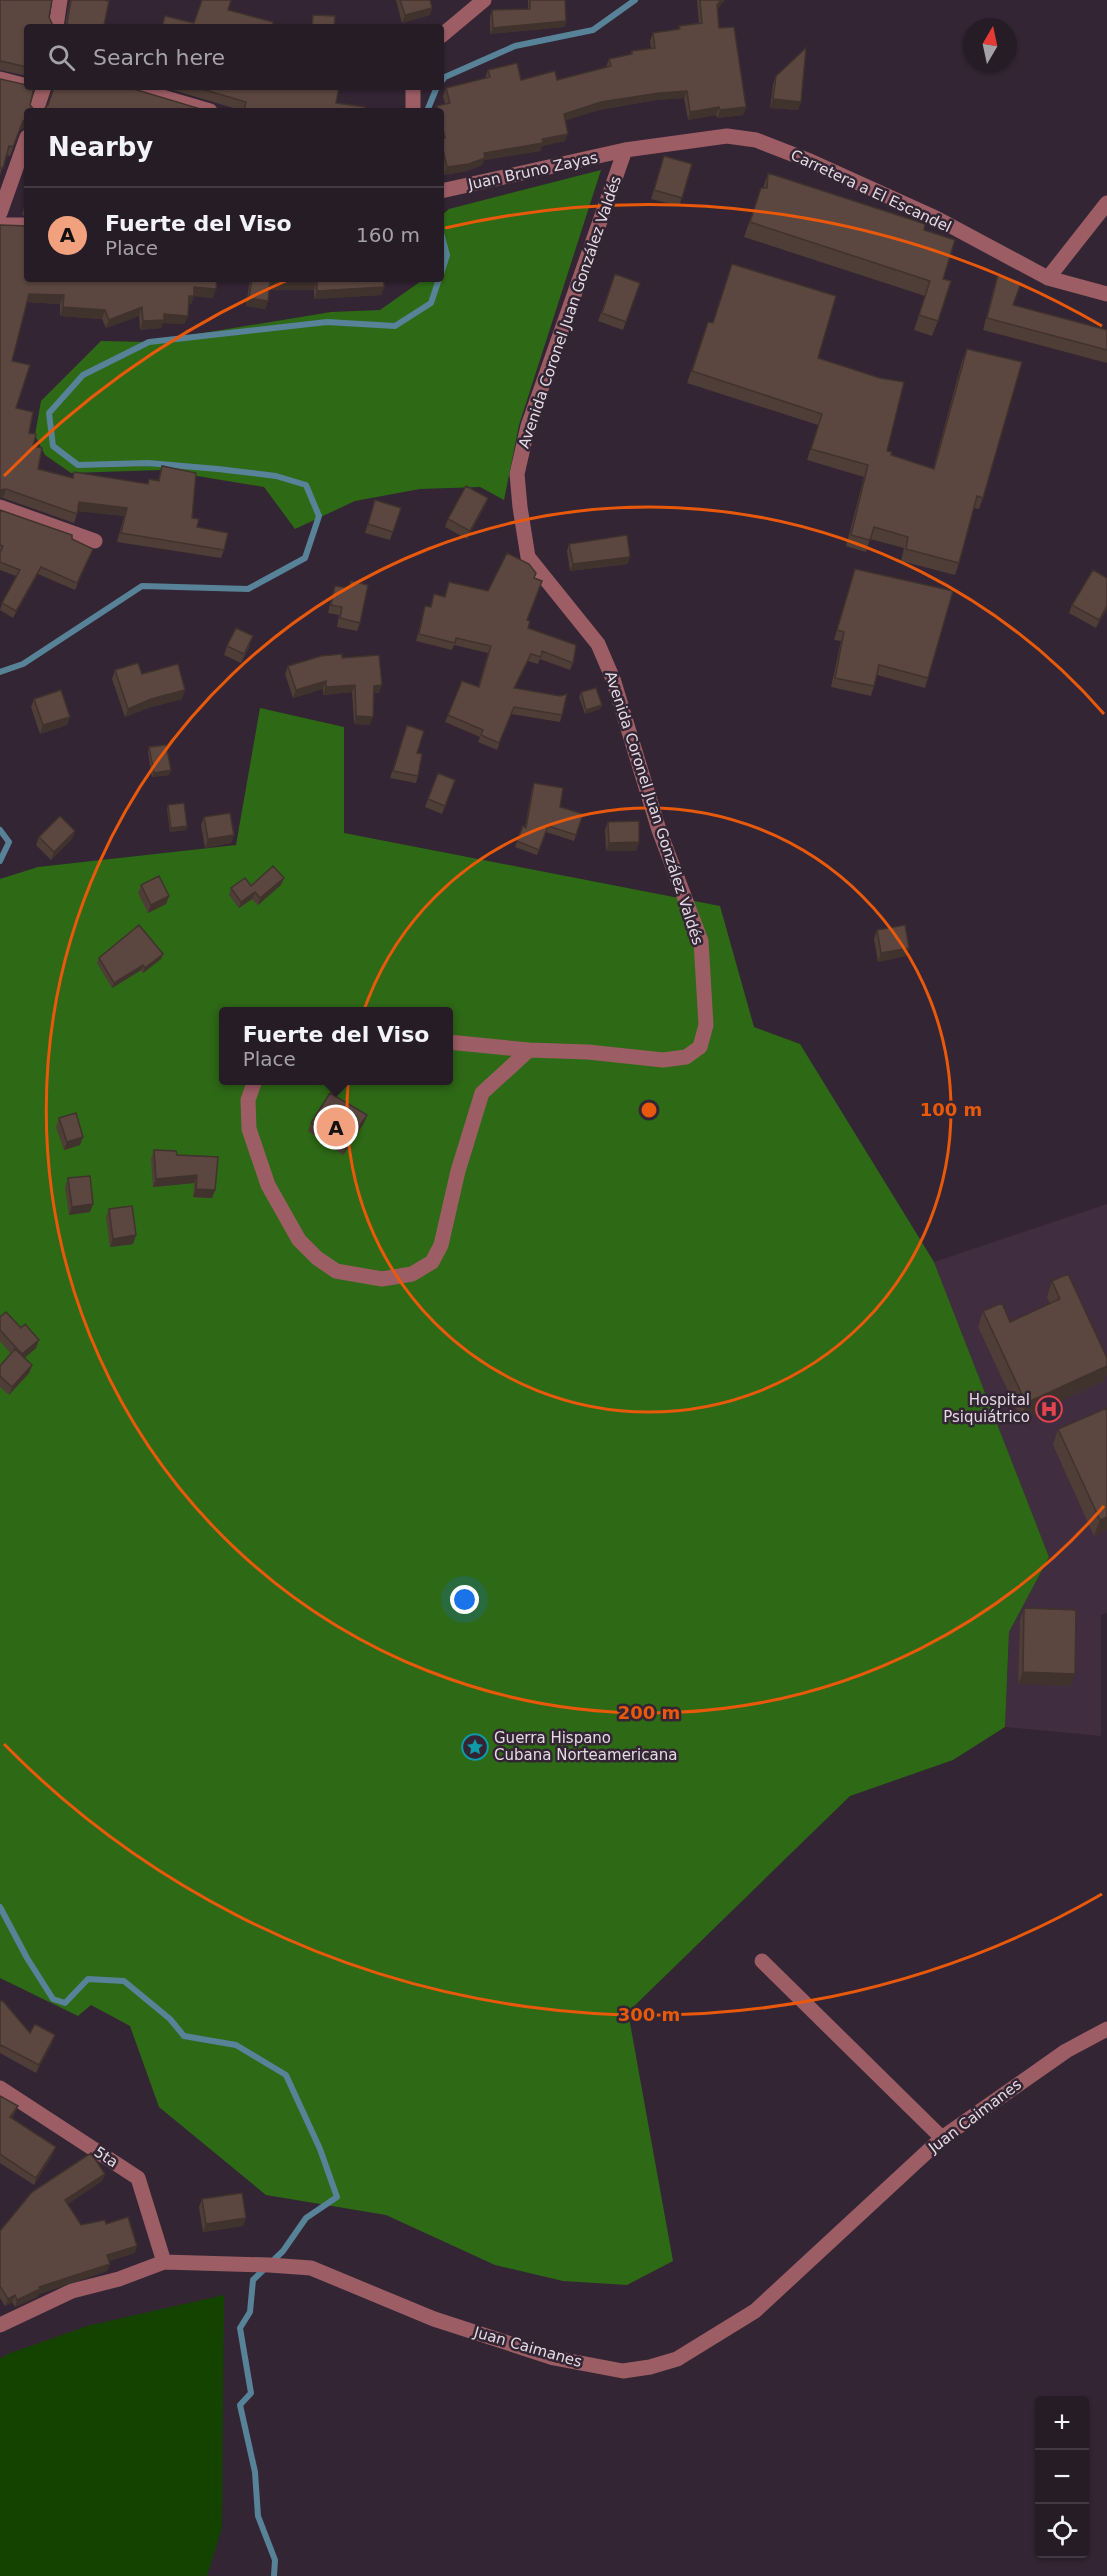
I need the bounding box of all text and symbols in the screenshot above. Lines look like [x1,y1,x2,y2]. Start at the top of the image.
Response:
north arrow [963,18,1017,72]
search box [24,24,444,90]
icon: search [45,41,78,74]
text: Search here [93,45,225,70]
text: Nearby [48,132,153,162]
street label: Carretera a El Escandel [788,146,954,236]
street label: Juan Bruno Zayas [466,148,600,194]
street label: Avenida Coronel Juan González Valdés [515,173,625,451]
text: Fuerte del Viso [105,211,292,236]
text: A [60,223,75,247]
text: 160 m [356,223,420,247]
text: Place [105,236,158,260]
street label: Avenida Coronel Juan González Valdés [601,669,707,947]
popup [219,1007,453,1085]
text: Fuerte del Viso [243,1022,429,1047]
text: Place [243,1047,296,1071]
text: 100 m [920,1099,982,1120]
centre of rings [639,1100,659,1120]
pin: A [316,1104,356,1150]
place label: Hospital Psiquiátrico [943,1391,1030,1426]
hospital icon: Hospital Psiquiátrico [1034,1394,1064,1424]
your location [450,1585,479,1614]
text: 200 m [618,1702,680,1723]
place label: Guerra Hispano Cubana Norteamericana [494,1729,677,1764]
place icon: Guerra Hispano Cubana Norteamericana [460,1732,490,1762]
text: 300 m [618,2004,680,2025]
street label: Juan Caimanes [924,2075,1025,2157]
street label: 5ta [91,2143,121,2171]
street label: Juan Caimanes [471,2323,584,2371]
map controls [1035,2396,1089,2558]
button: + [1035,2396,1089,2450]
button: − [1035,2450,1089,2504]
button: locate [1035,2504,1089,2558]

